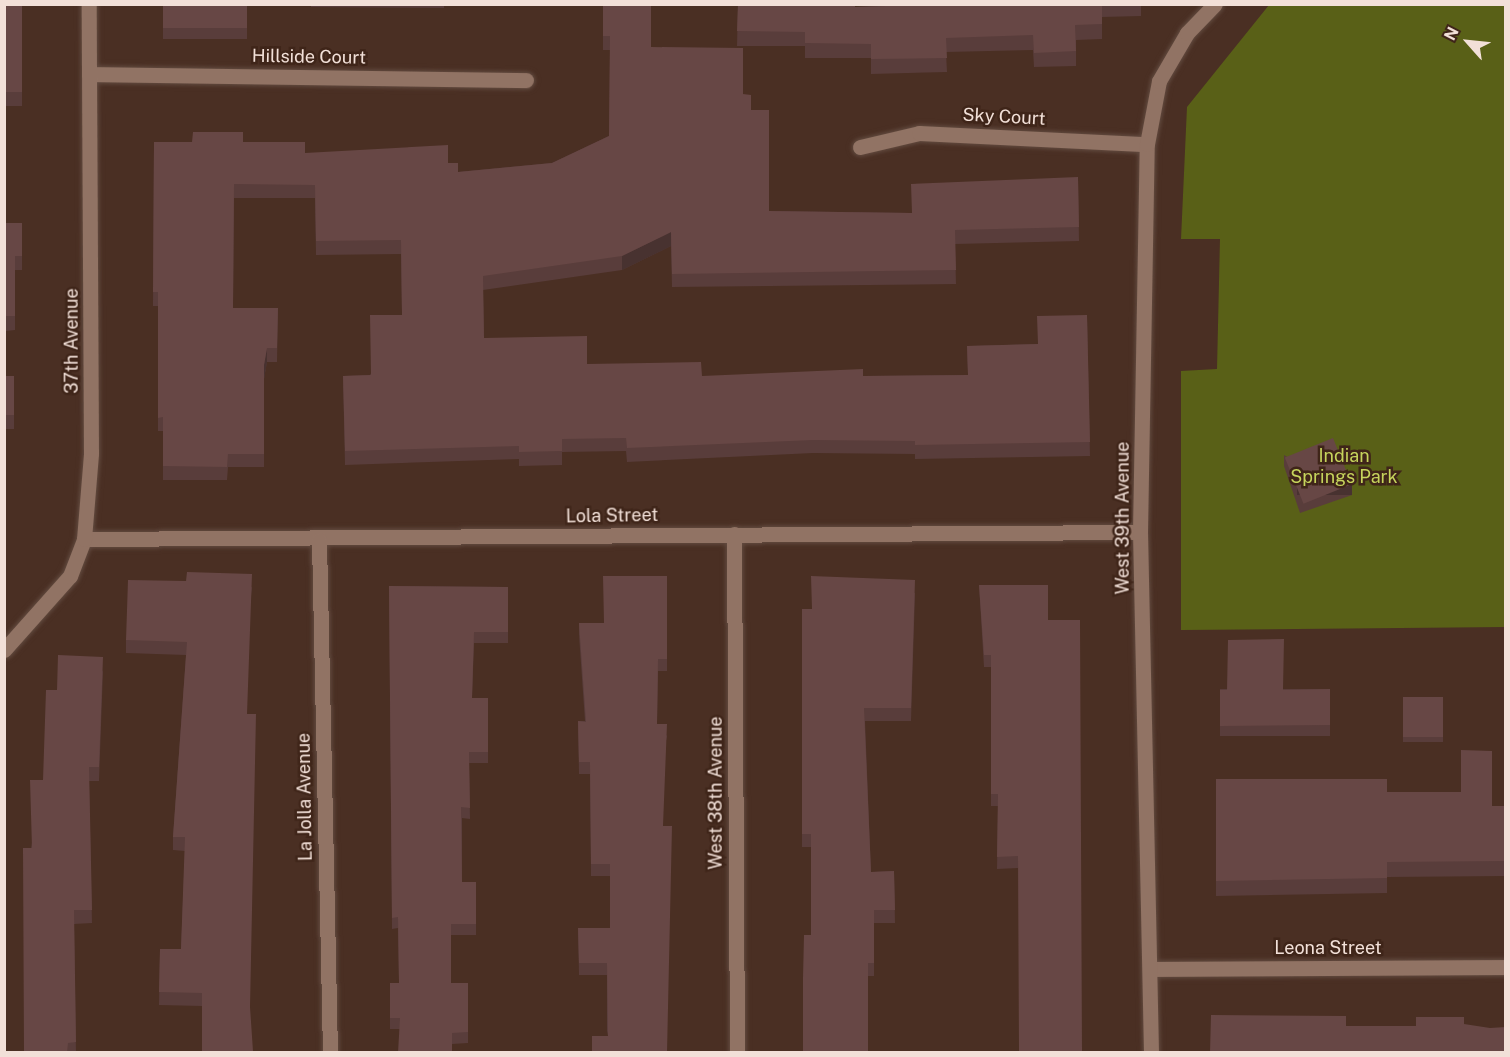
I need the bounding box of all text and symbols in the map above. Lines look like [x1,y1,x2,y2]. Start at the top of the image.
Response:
north arrow [1438,12,1498,72]
text: N [1440,24,1463,43]
street label: Hillside Court [252,45,366,69]
street label: Sky Court [962,104,1046,130]
street label: 37th Avenue [61,288,83,394]
street label: West 39th Avenue [1112,442,1134,594]
park label: Indian Springs Park [1290,446,1398,488]
street label: Lola Street [566,504,658,528]
street label: West 38th Avenue [705,716,727,870]
street label: La Jolla Avenue [293,733,317,861]
street label: Leona Street [1274,937,1382,959]

